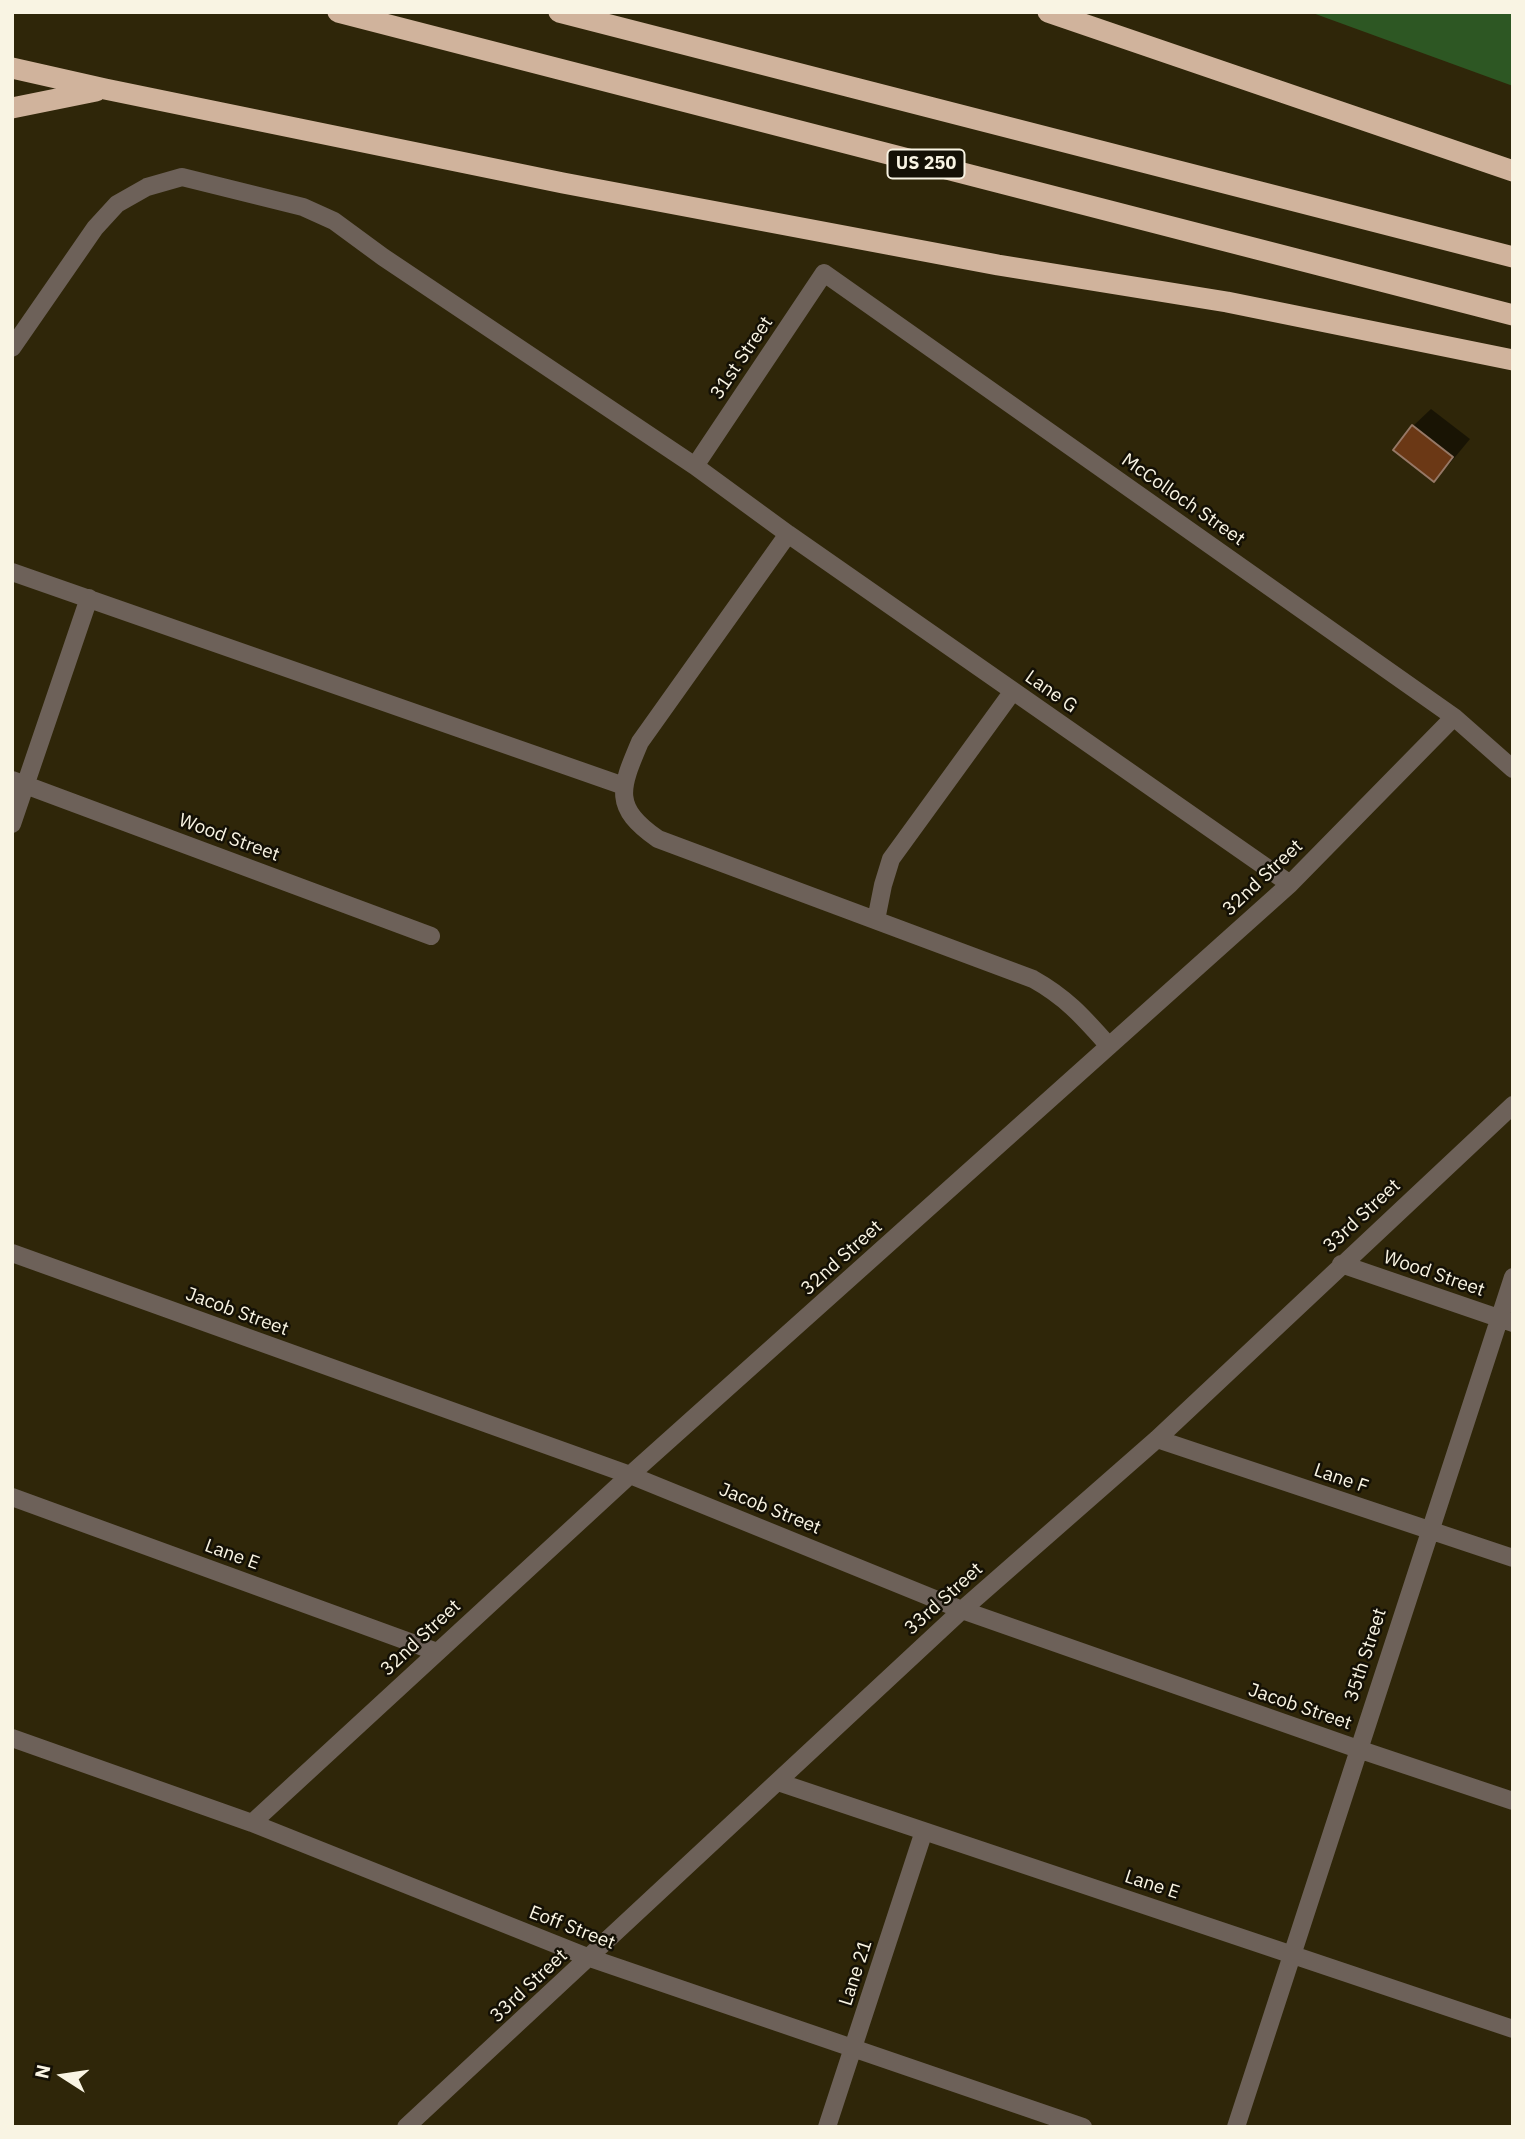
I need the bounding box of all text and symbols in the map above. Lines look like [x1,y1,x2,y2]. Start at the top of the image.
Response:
road number: US 250 [888,149,964,178]
street label: 31st Street [706,312,778,404]
street label: McColloch Street [1117,449,1249,551]
street label: Lane G [1020,666,1082,718]
street label: Wood Street [176,809,282,867]
street label: 32nd Street [1218,835,1308,921]
street label: 33rd Street [1319,1174,1405,1258]
street label: 32nd Street [797,1216,887,1300]
street label: Wood Street [1380,1246,1488,1302]
street label: Jacob Street [183,1283,291,1341]
street label: Lane F [1311,1459,1371,1499]
street label: Jacob Street [716,1478,824,1540]
street label: Lane E [202,1535,262,1575]
street label: 33rd Street [900,1558,988,1640]
street label: 32nd Street [376,1595,466,1681]
street label: 35th Street [1340,1605,1392,1705]
street label: Jacob Street [1245,1679,1355,1735]
street label: Lane E [1122,1865,1182,1905]
street label: Eoff Street [526,1901,618,1955]
street label: Lane 21 [835,1937,877,2009]
street label: 33rd Street [486,1944,572,2028]
north arrow [28,2041,98,2111]
text: N [29,2062,56,2081]

